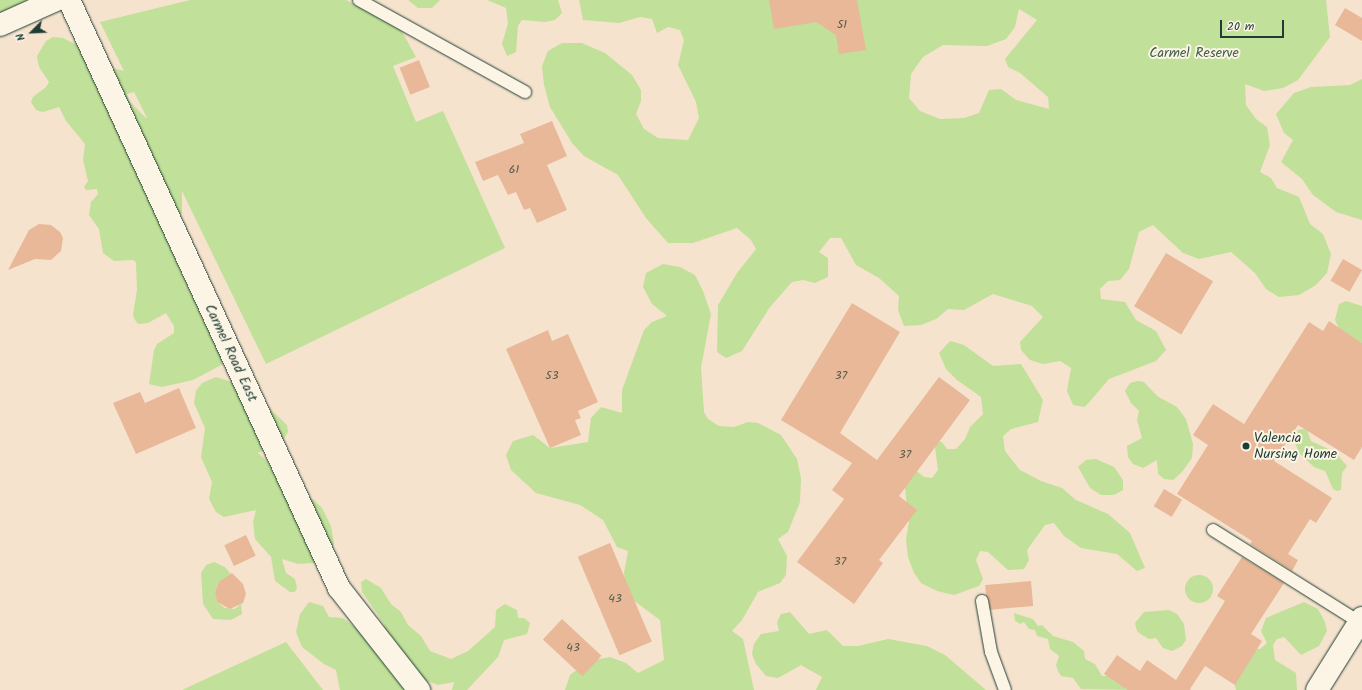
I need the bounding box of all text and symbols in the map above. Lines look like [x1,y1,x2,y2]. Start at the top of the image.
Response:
north arrow [12,12,52,52]
scale bar [1222,12,1286,38]
text: 20 m [1227,17,1254,36]
house number: 51 [837,18,847,32]
text: N [11,30,31,44]
park label: Carmel Reserve [1149,45,1239,61]
house number: 61 [509,163,519,177]
street label: Carmel Road East [201,301,261,405]
house number: 53 [545,369,559,383]
house number: 37 [835,369,847,383]
place label: Valencia Nursing Home [1254,430,1337,462]
marker: Valencia Nursing Home [1241,441,1251,451]
house number: 37 [899,448,911,462]
house number: 37 [834,555,846,569]
house number: 43 [608,592,622,606]
house number: 43 [566,641,580,655]

